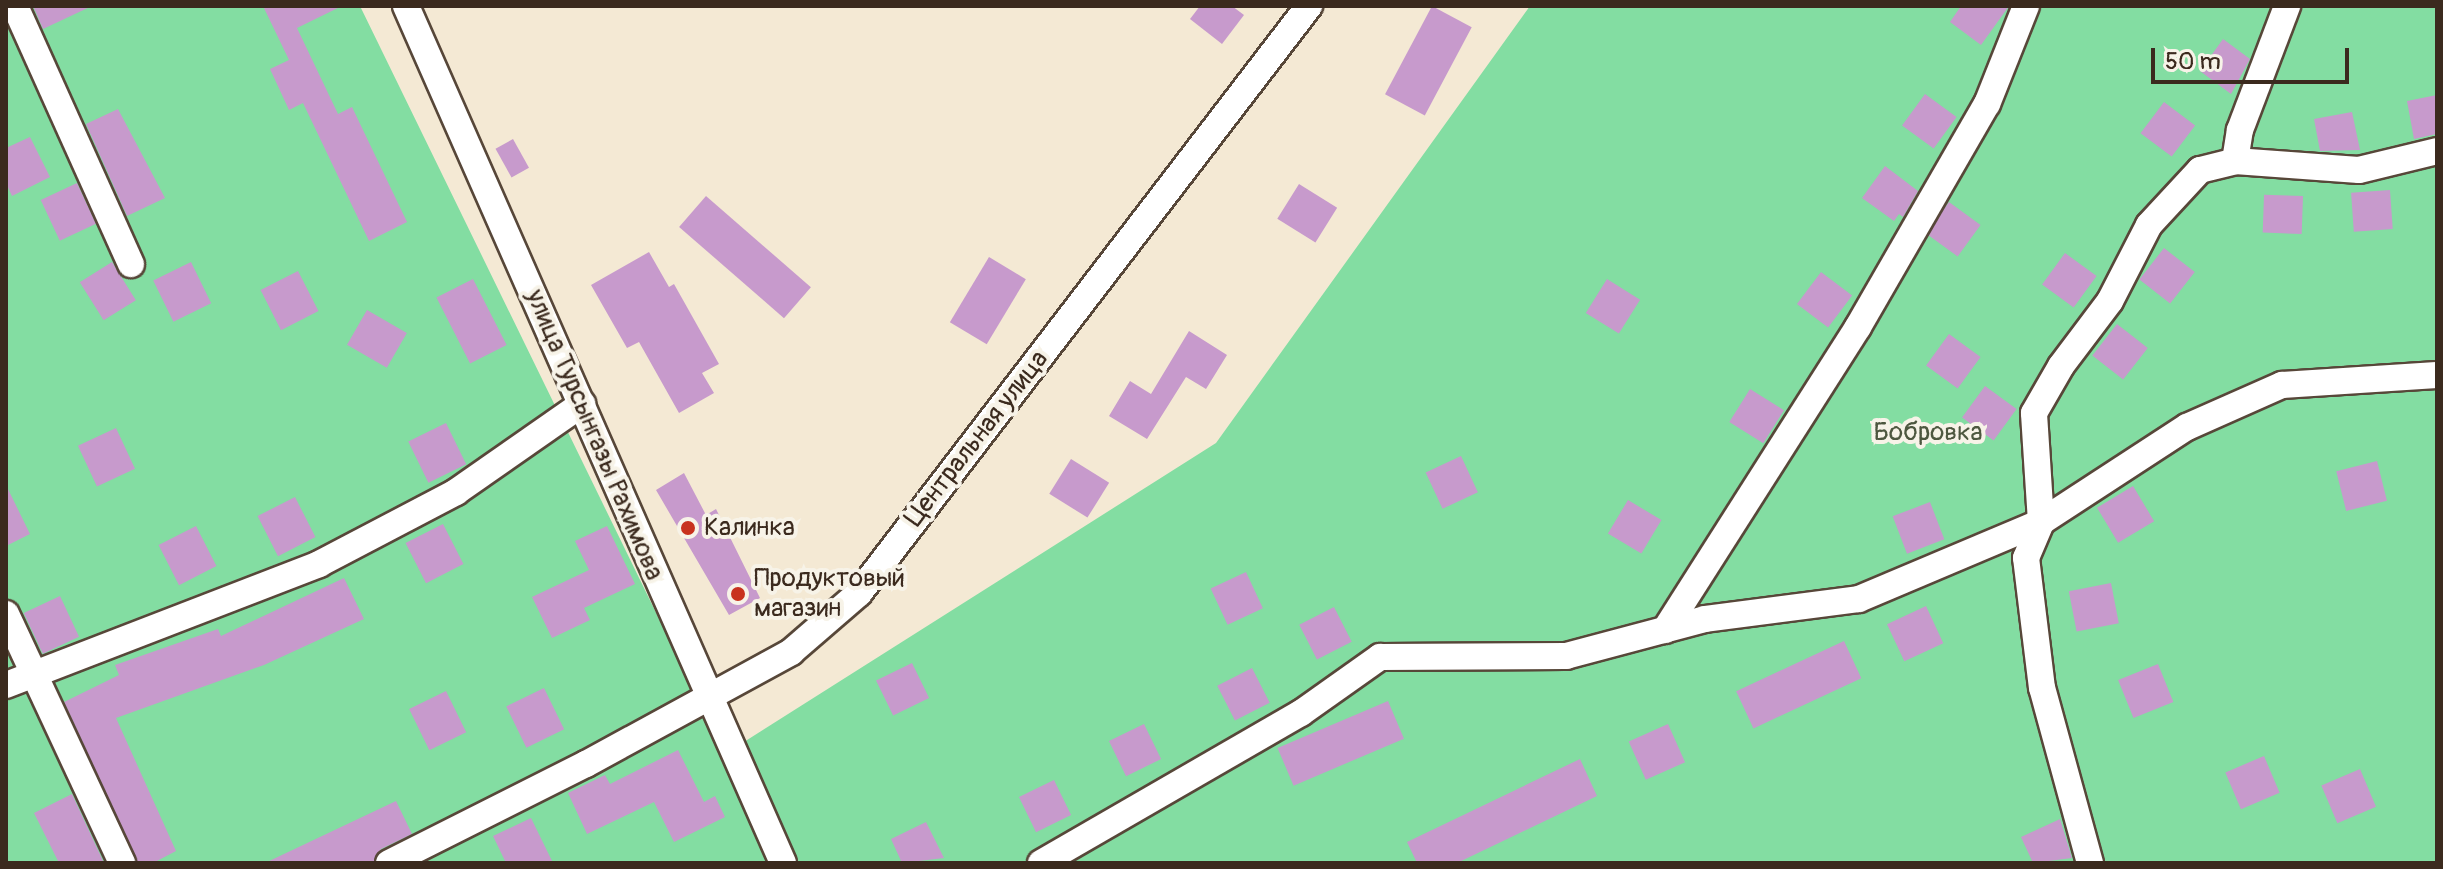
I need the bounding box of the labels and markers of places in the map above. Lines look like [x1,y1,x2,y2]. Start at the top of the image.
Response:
place label: Калинка [704,512,795,544]
marker: Калинка [679,519,697,537]
place label: Продуктовый магазин [754,563,905,624]
marker: Продуктовый магазин [729,585,747,603]

